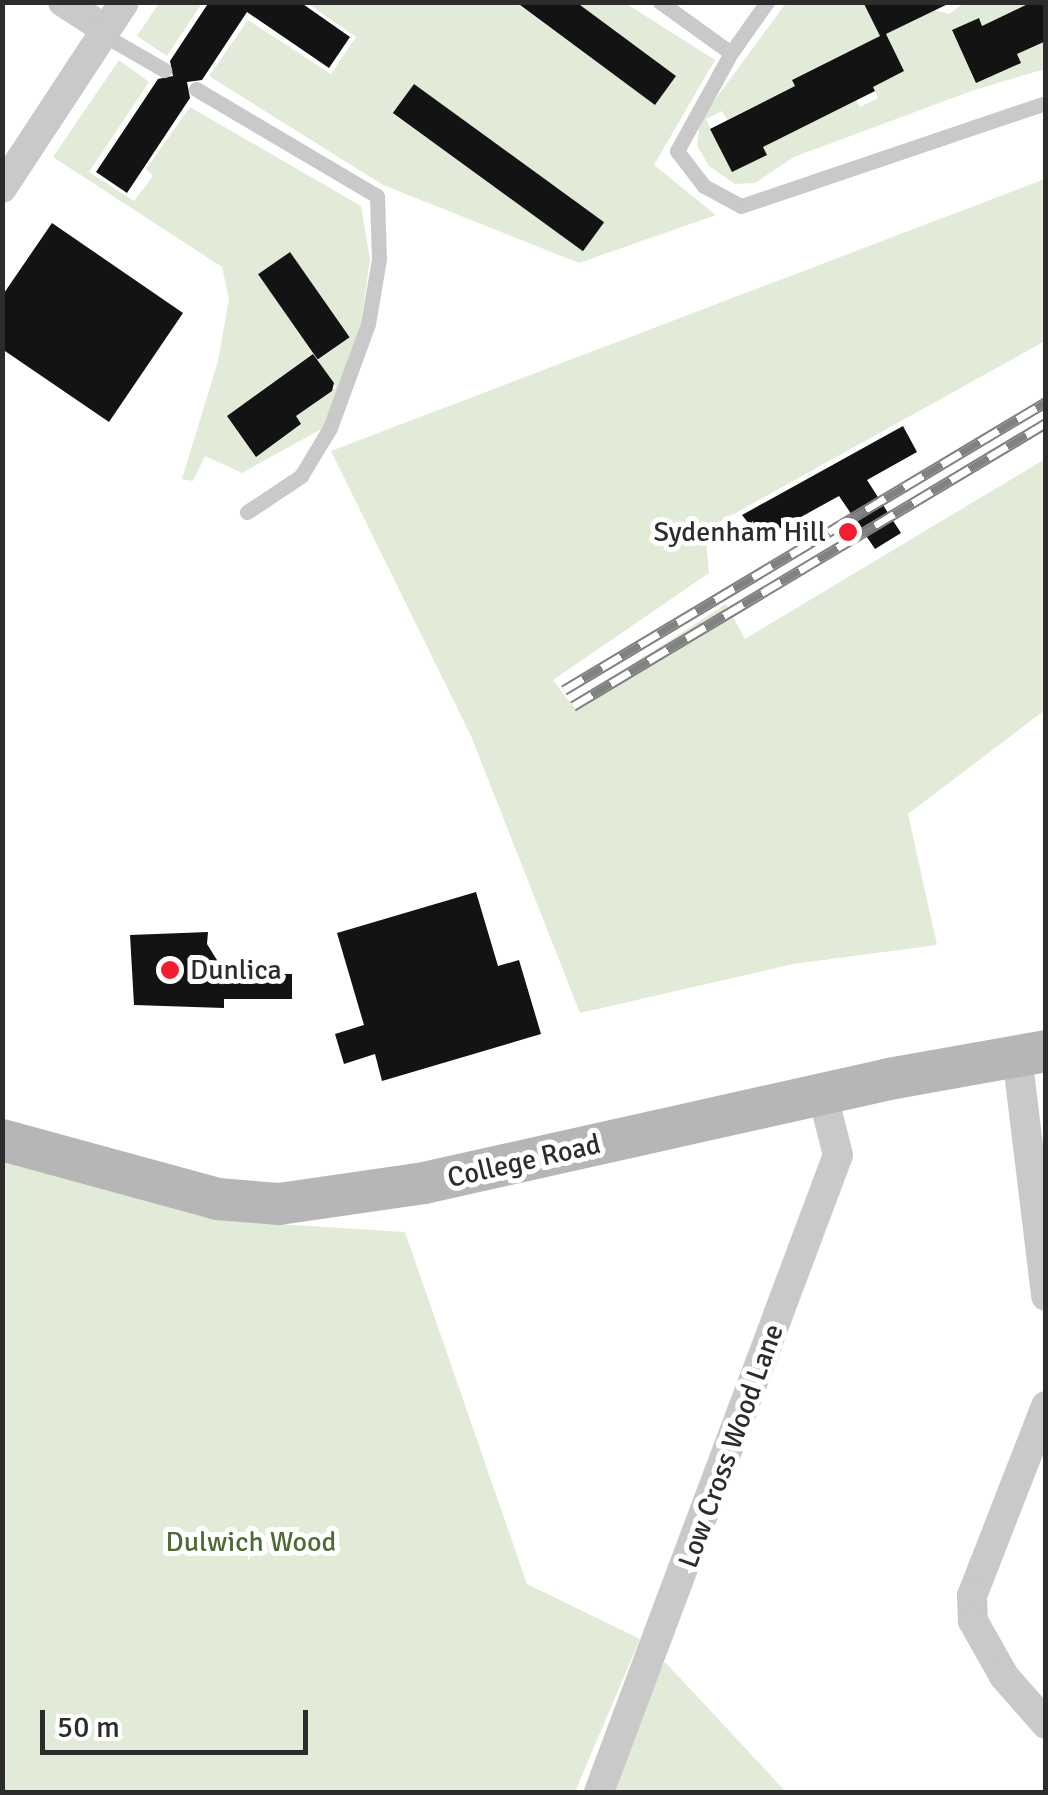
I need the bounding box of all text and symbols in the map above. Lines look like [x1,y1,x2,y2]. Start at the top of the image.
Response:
place label: Sydenham Hill [653,515,826,549]
marker: Sydenham Hill [835,519,861,545]
place label: Dunlica [190,953,282,987]
marker: Dunlica [159,959,181,981]
street label: College Road [444,1127,604,1195]
street label: Low Cross Wood Lane [671,1319,791,1573]
park label: Dulwich Wood [166,1525,336,1559]
scale bar [45,1690,312,1752]
text: 50 m [57,1709,120,1746]

